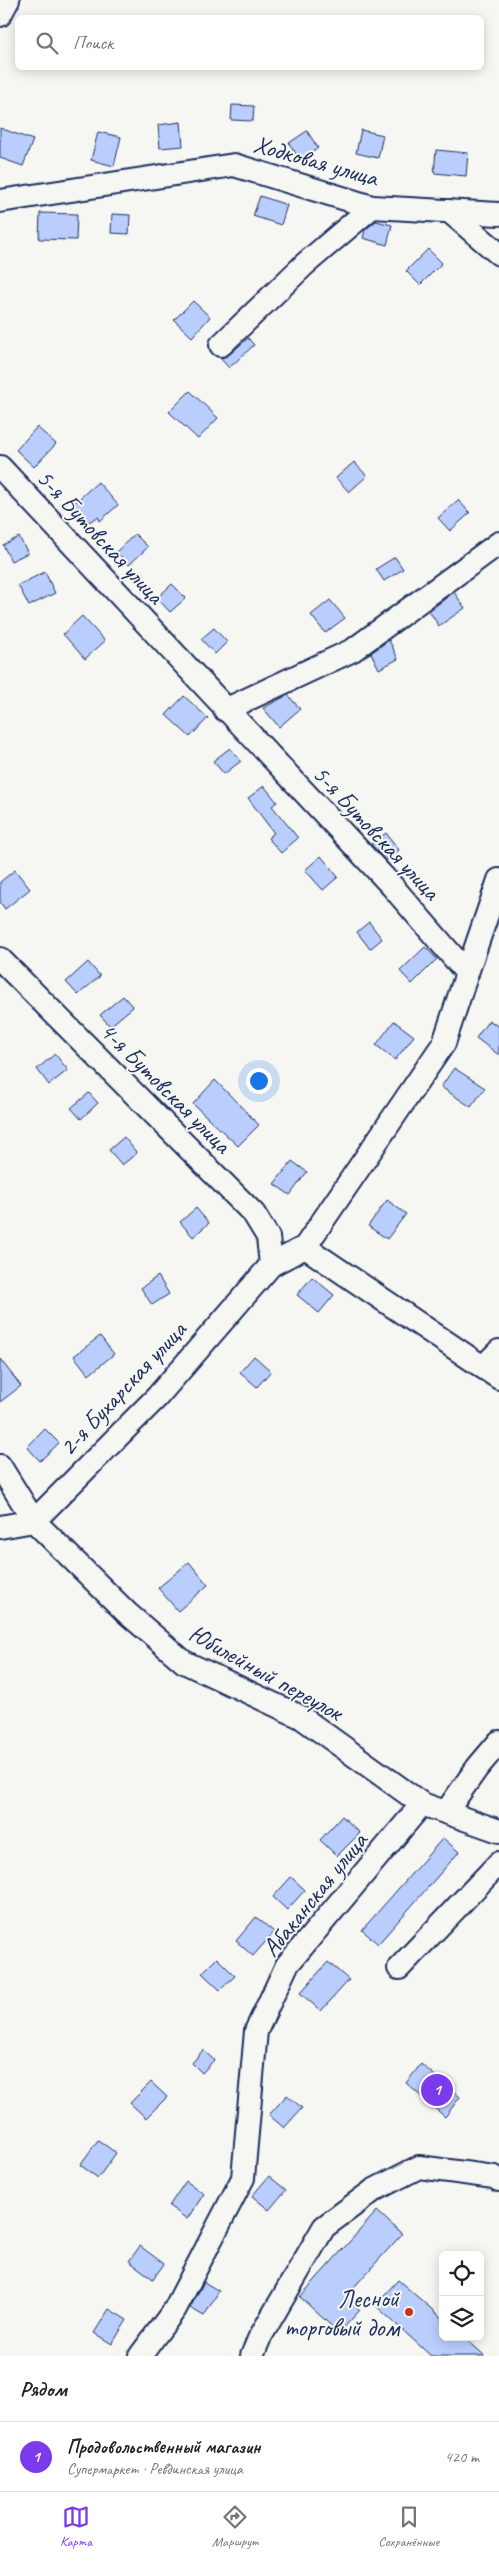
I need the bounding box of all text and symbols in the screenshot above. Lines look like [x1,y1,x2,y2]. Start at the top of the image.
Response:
search box [15,15,484,70]
icon: search [33,29,61,57]
text: Поиск [73,31,113,55]
street label: Ходковая улица [250,128,383,195]
street label: 5-я Бутовская улица [30,462,172,612]
street label: 5-я Бутовская улица [306,758,448,908]
street label: 4-я Бутовская улица [93,1015,239,1162]
your location [246,1068,272,1094]
street label: 2-я Бухарская улица [52,1313,195,1463]
street label: Юбилейный переулок [183,1617,350,1730]
street label: Абаканская улица [255,1824,376,1963]
pin: 1 [421,2071,453,2109]
map controls [439,2251,484,2341]
button: locate [439,2251,484,2296]
place label: Лесной торговый дом [284,2283,401,2344]
button: layers [439,2296,484,2341]
marker: Лесной торговый дом [403,2306,415,2318]
text: Рядом [20,2376,67,2402]
text: Продовольственный магазин [67,2435,261,2459]
text: 1 [32,2447,40,2467]
text: 420 m [445,2447,479,2467]
text: Супермаркет · Ревдинская улица [67,2459,243,2479]
tab: Карта [60,2503,92,2550]
tab: Маршрут [212,2503,258,2550]
tab: Сохранённые [378,2503,439,2550]

